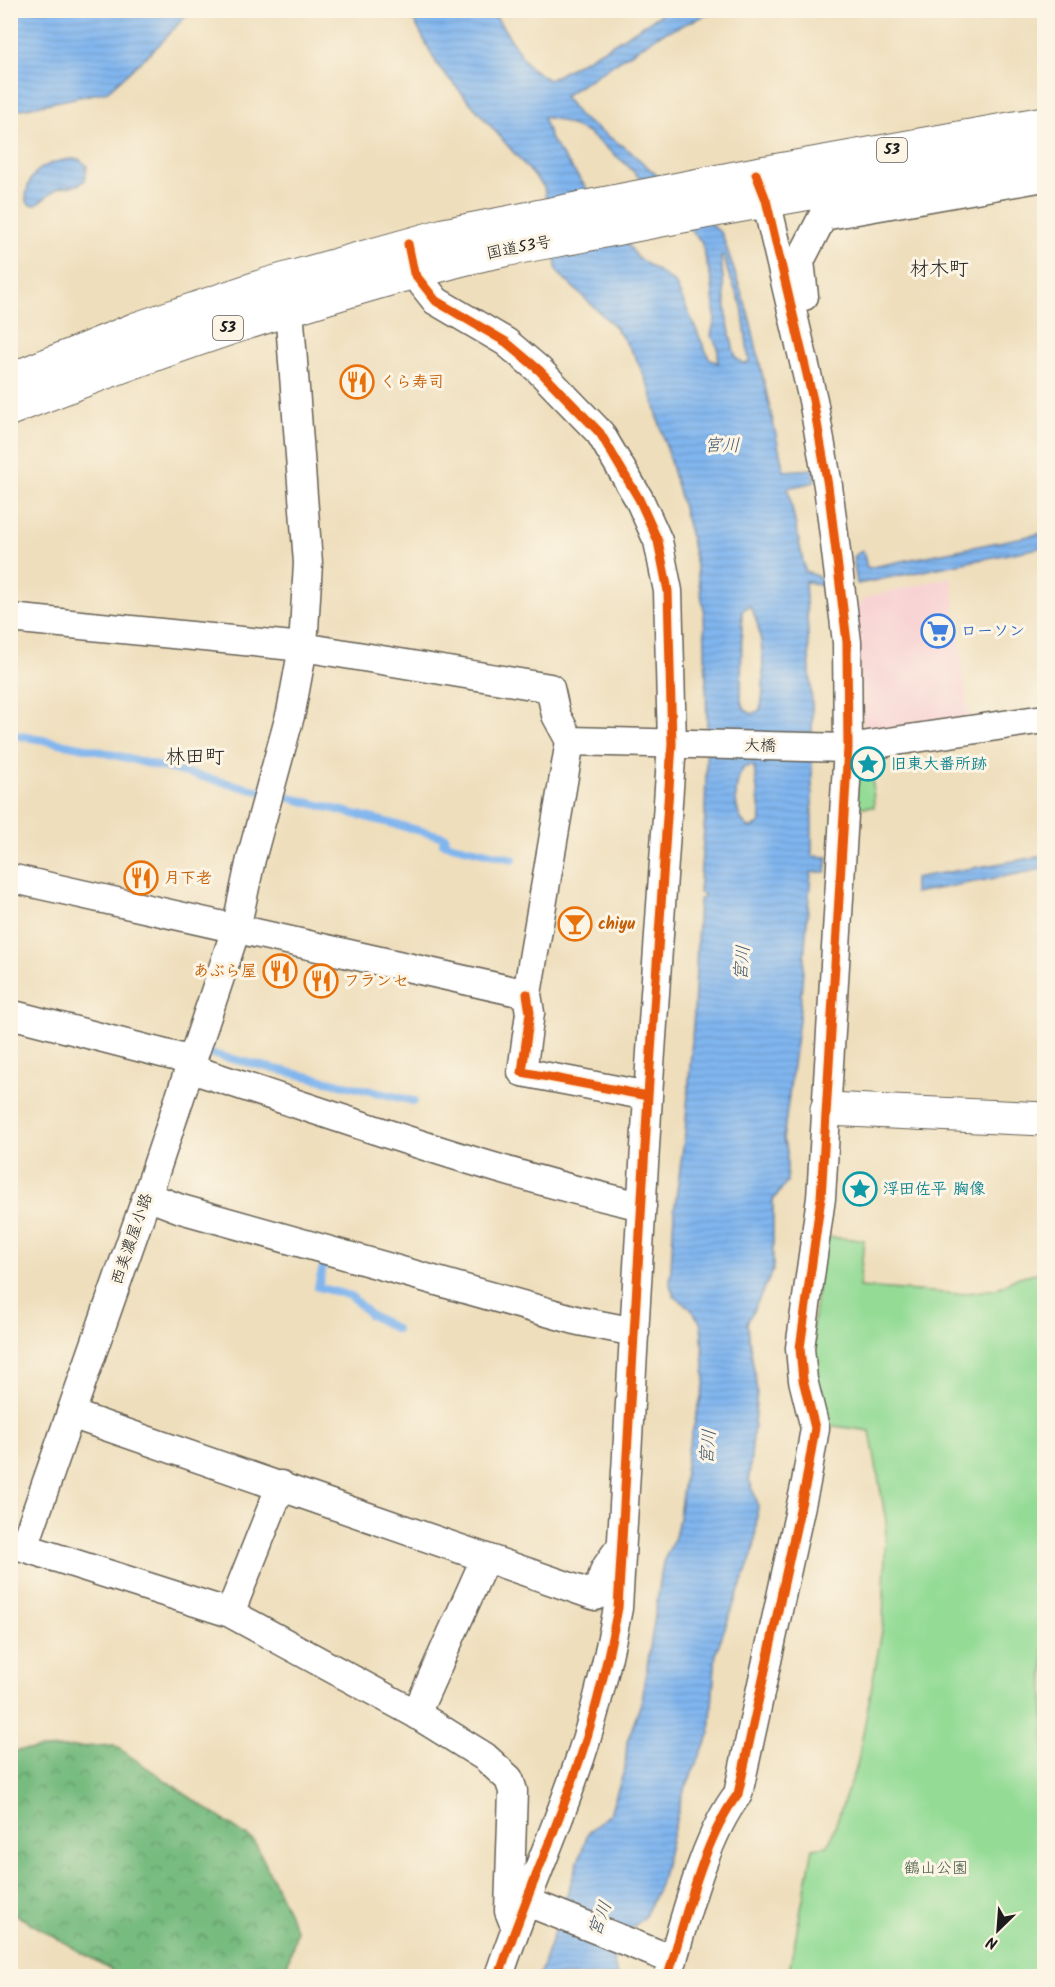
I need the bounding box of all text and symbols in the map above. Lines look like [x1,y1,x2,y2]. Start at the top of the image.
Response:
road number: 53 [877,138,907,162]
street label: 国道53号 [484,229,554,267]
district label: 材木町 [909,254,969,286]
road number: 53 [213,316,243,340]
restaurant icon: くら寿司 [339,364,375,400]
place label: くら寿司 [380,370,444,395]
water label: 宮川 [704,432,740,461]
supermarket icon: ローソン [920,613,956,649]
place label: ローソン [961,619,1025,644]
street label: 大橋 [744,733,776,759]
district label: 林田町 [165,742,225,774]
place icon: 旧東大番所跡 [850,746,886,782]
place label: 旧東大番所跡 [891,752,987,777]
restaurant icon: 月下老 [123,860,159,896]
place label: 月下老 [164,866,212,891]
bar icon: chiyu [557,906,593,942]
place label: chiyu [598,912,635,937]
water label: 宮川 [727,944,759,982]
restaurant icon: あぶら屋 [262,953,298,989]
place label: あぶら屋 [193,959,257,984]
restaurant icon: フランセ [303,963,339,999]
place label: フランセ [344,969,409,994]
place icon: 浮田佐平 胸像 [842,1171,878,1207]
place label: 浮田佐平 胸像 [883,1177,985,1202]
street label: 西美濃屋小路 [105,1190,159,1288]
water label: 宮川 [693,1428,725,1466]
park label: 鶴山公園 [904,1856,968,1881]
water label: 宮川 [581,1897,621,1941]
north arrow [968,1900,1028,1960]
text: N [982,1929,1002,1956]

